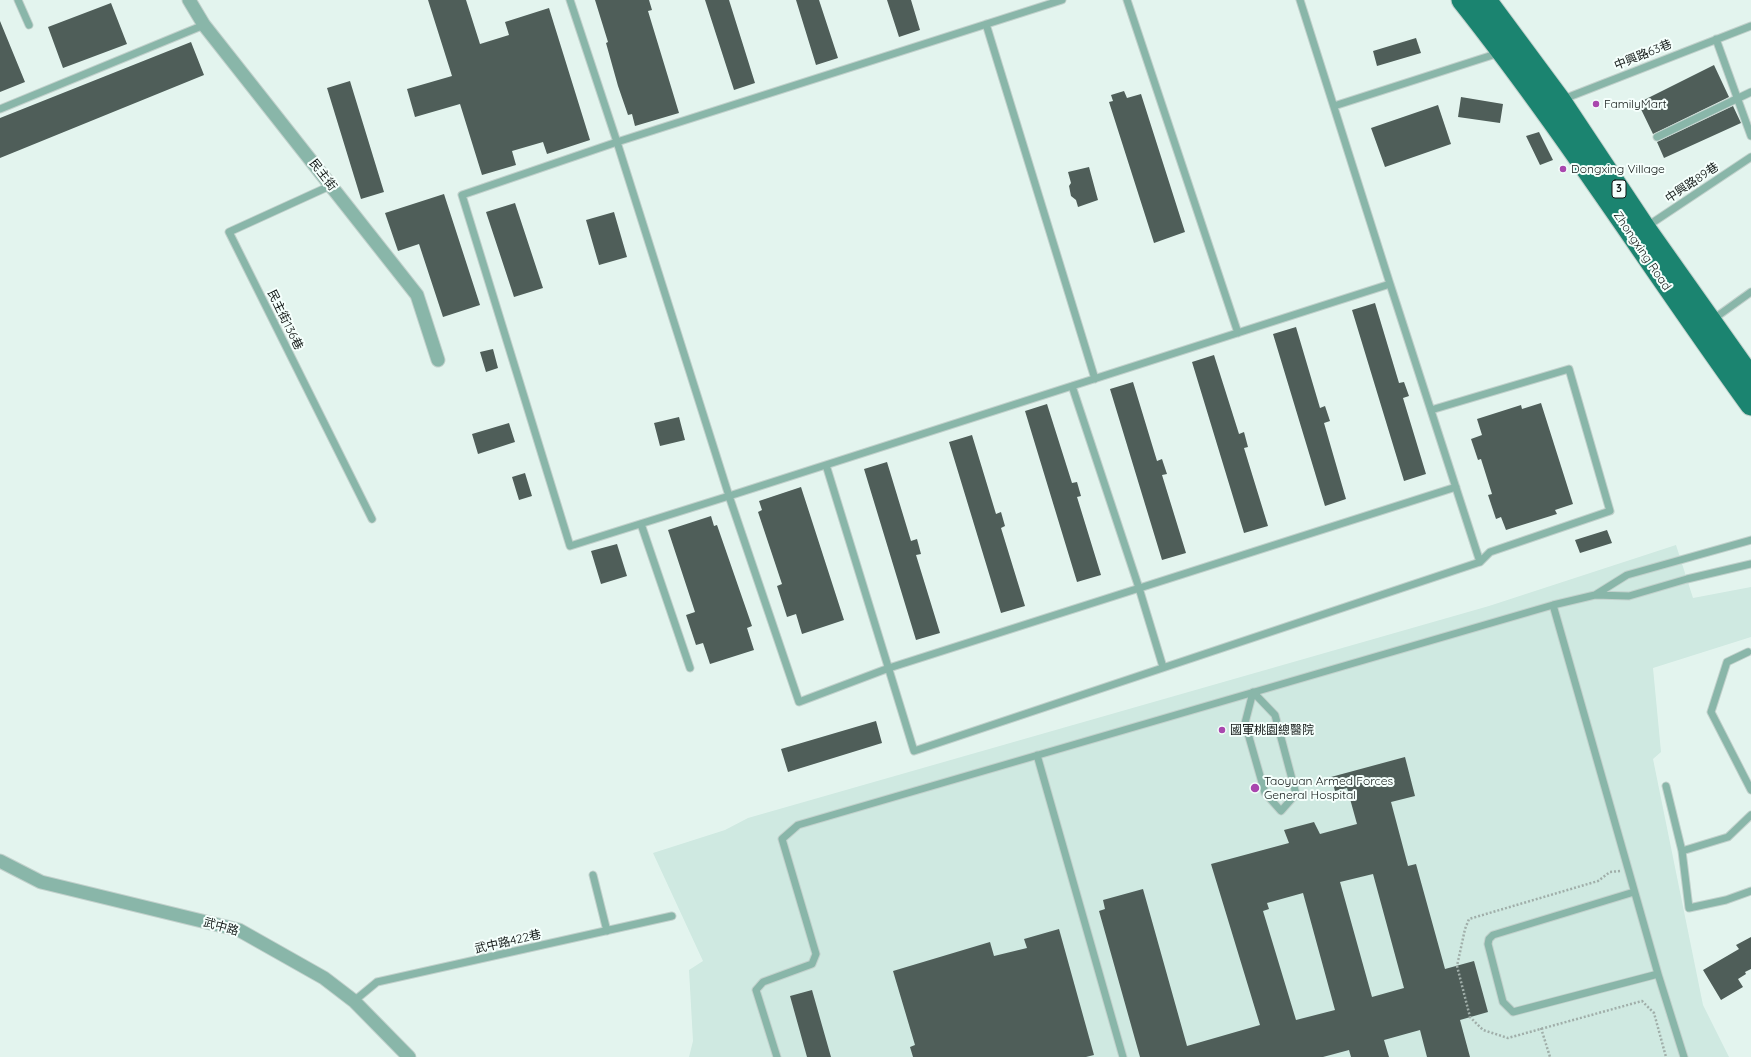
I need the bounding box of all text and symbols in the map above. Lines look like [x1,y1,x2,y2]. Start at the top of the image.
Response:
street label: 中興路63巷 [1612,37,1674,73]
place label: FamilyMart [1604,97,1667,111]
marker: FamilyMart [1591,99,1601,109]
street label: 民主街 [306,156,340,194]
street label: 中興路89巷 [1663,160,1721,206]
place label: Dongxing Village [1571,162,1665,176]
marker: Dongxing Village [1558,164,1568,174]
road number: 3 [1612,180,1626,198]
street label: Zhongxing Road [1610,209,1674,293]
street label: 民主街136巷 [264,288,306,352]
place label: 國軍桃園總醫院 [1230,723,1314,737]
marker: 國軍桃園總醫院 [1217,725,1227,735]
place label: Taoyuan Armed Forces General Hospital [1264,774,1393,802]
marker: Taoyuan Armed Forces General Hospital [1249,782,1261,794]
street label: 武中路 [202,915,240,939]
street label: 武中路422巷 [473,927,543,957]

